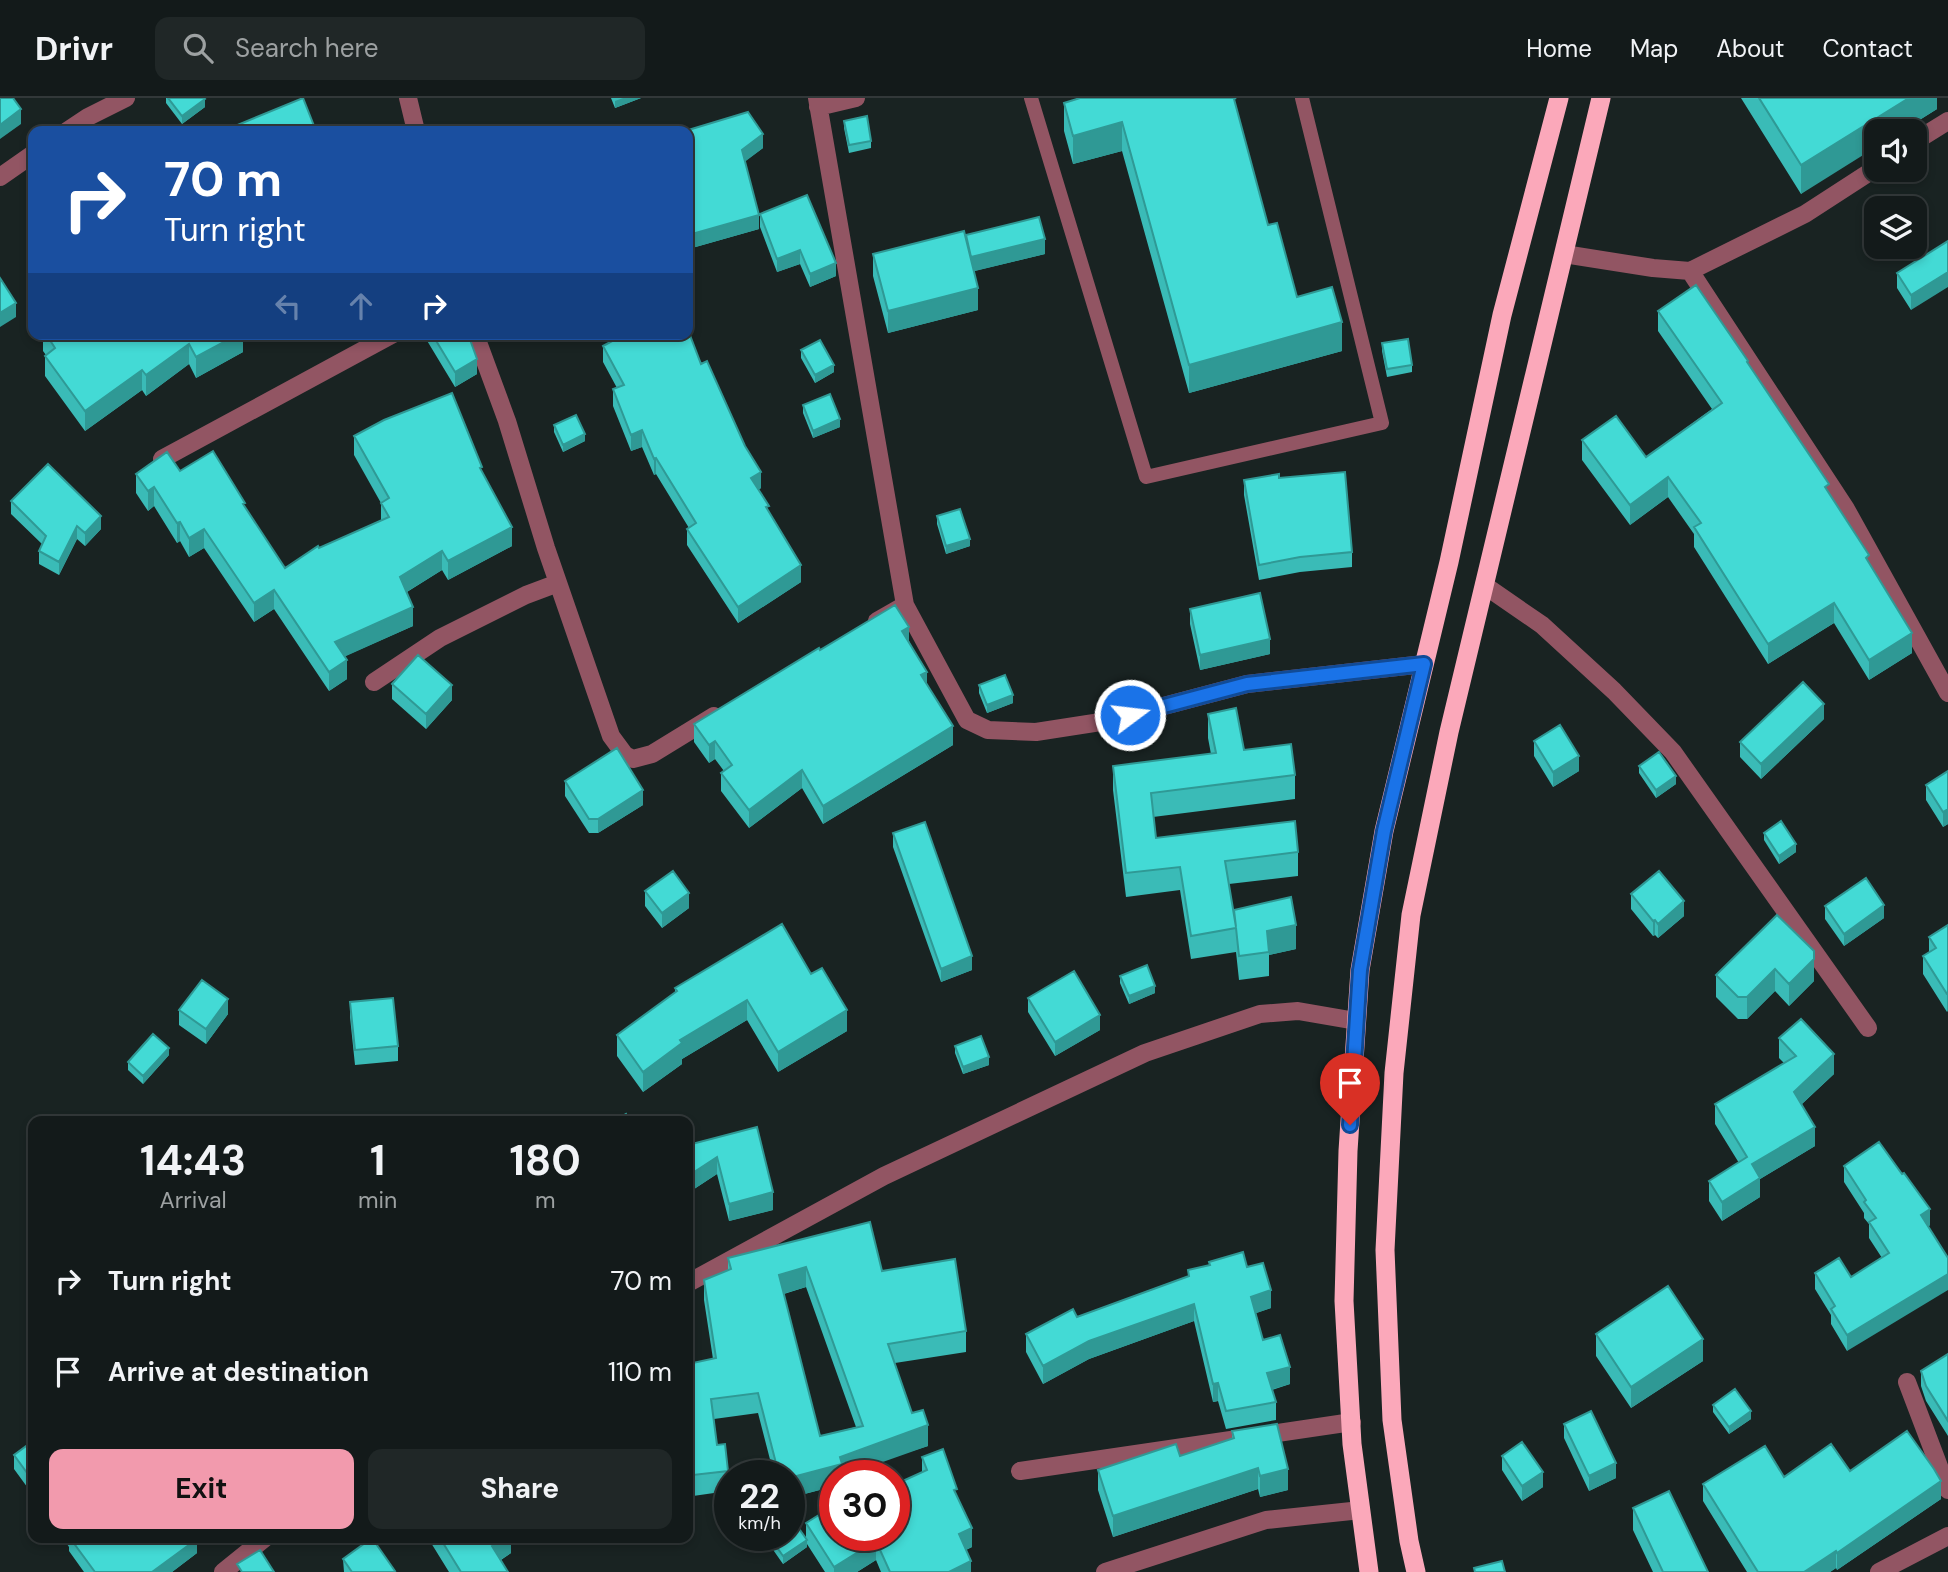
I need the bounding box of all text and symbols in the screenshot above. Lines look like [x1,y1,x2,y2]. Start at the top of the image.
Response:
search box [155,17,645,80]
text: Drivr [35,27,113,70]
icon: search [179,29,217,67]
text: Search here [235,31,378,65]
text: Home [1526,33,1592,64]
text: Map [1630,33,1678,64]
text: About [1716,33,1785,64]
text: Contact [1823,33,1913,64]
map controls [1864,119,1927,259]
button: sound [1864,119,1927,182]
text: 70 m [164,147,282,211]
icon: right [49,154,140,245]
button: layers [1864,196,1927,259]
text: Turn right [164,209,306,251]
icon: left [269,287,307,325]
icon: ahead [342,287,380,325]
icon: right [415,287,453,325]
position arrow [1093,678,1167,752]
pin [1320,1053,1380,1125]
icon: arrive [1331,1064,1369,1102]
text: 14:43 [140,1133,246,1188]
text: 1 [370,1133,385,1188]
text: 180 [509,1133,581,1188]
text: Arrival [160,1185,227,1215]
text: min [358,1185,397,1215]
text: m [535,1185,555,1215]
icon: right [49,1262,87,1300]
text: Turn right [108,1264,232,1298]
text: 70 m [611,1264,672,1298]
icon: arrive [49,1353,87,1391]
text: Arrive at destination [108,1355,369,1389]
text: 110 m [608,1355,672,1389]
button: Exit [49,1449,354,1529]
button: Share [368,1449,672,1529]
speed limit sign: 30 [819,1460,910,1551]
text: 22 [739,1473,780,1519]
text: km/h [738,1511,781,1535]

